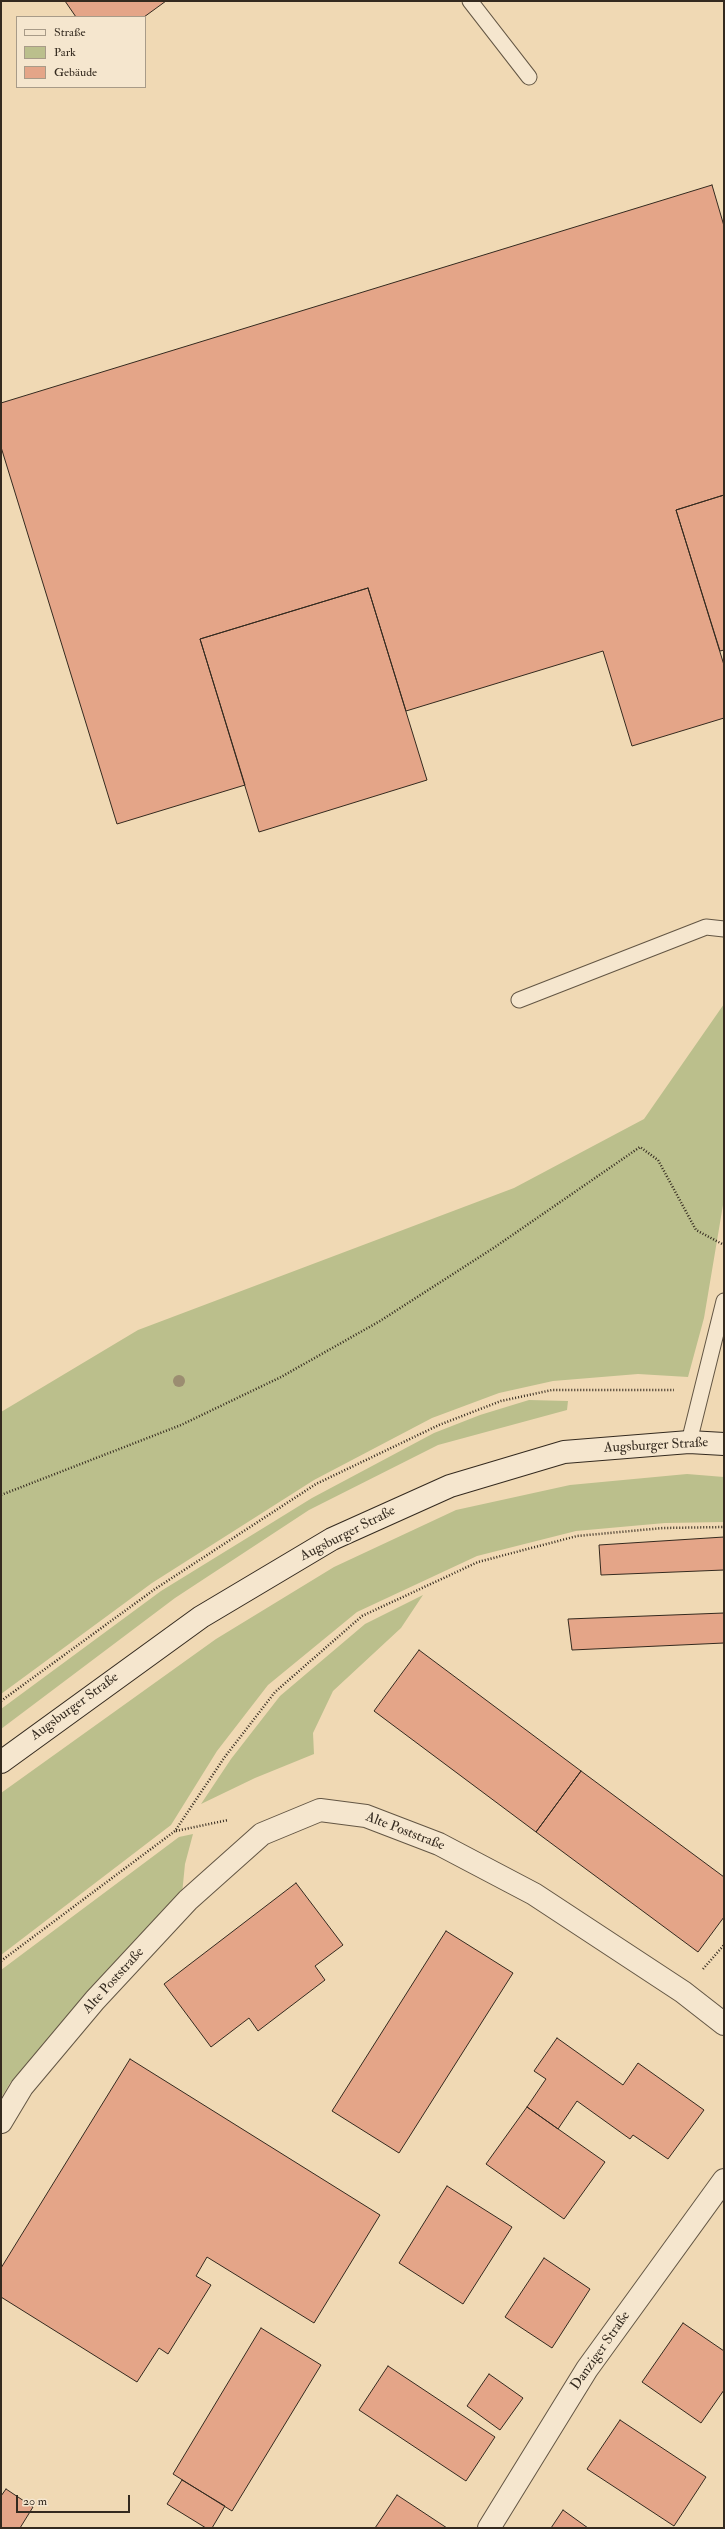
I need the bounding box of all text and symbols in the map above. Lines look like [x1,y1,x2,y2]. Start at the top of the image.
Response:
legend [16,16,146,88]
text: Straße [54,25,85,40]
text: Park [54,45,76,60]
text: Gebäude [54,65,97,80]
street label: Augsburger Straße [603,1435,709,1457]
street label: Augsburger Straße [298,1503,398,1565]
street label: Augsburger Straße [28,1669,122,1745]
street label: Alte Poststraße [363,1809,447,1855]
street label: Alte Poststraße [80,1944,148,2018]
street label: Danziger Straße [568,2308,634,2394]
scale bar [18,2487,132,2513]
text: 20 m [23,2494,47,2509]

